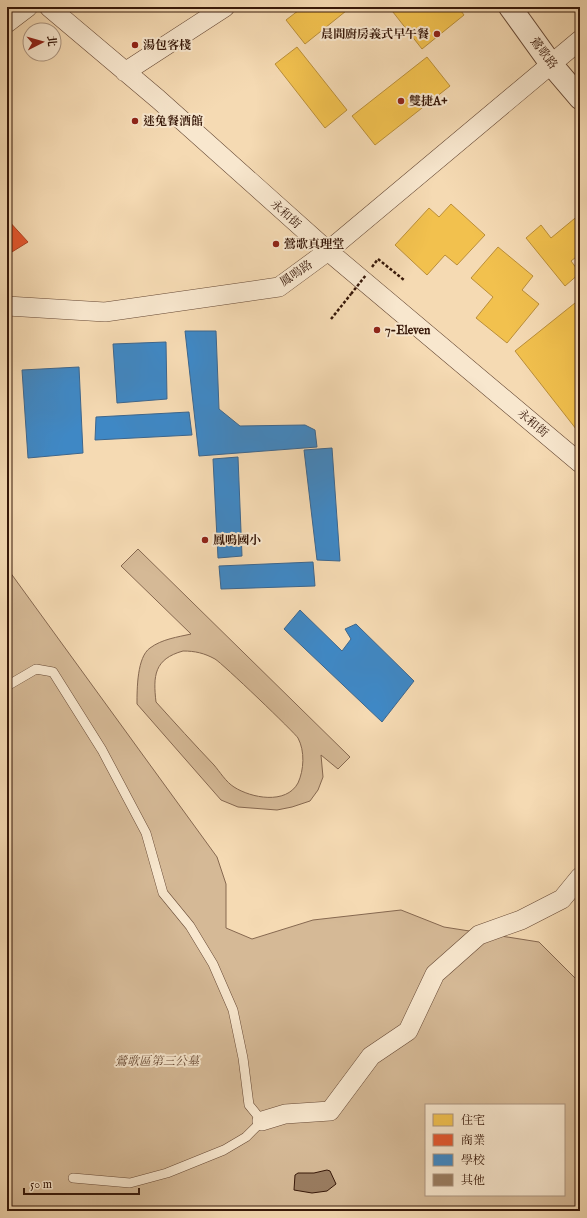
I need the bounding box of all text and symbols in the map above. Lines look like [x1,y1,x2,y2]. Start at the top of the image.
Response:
north arrow [22,22,62,62]
place label: 晨間廚房義式早午餐 [321,27,429,42]
marker: 晨間廚房義式早午餐 [432,29,442,39]
street label: 鶯歌路 [527,34,560,72]
text: 北 [43,35,58,47]
place label: 湯包客棧 [143,38,191,53]
marker: 湯包客棧 [130,40,140,50]
place label: 雙捷A+ [409,94,448,109]
marker: 雙捷A+ [396,96,406,106]
place label: 迷兔餐酒館 [143,114,203,129]
marker: 迷兔餐酒館 [130,116,140,126]
street label: 永和街 [267,197,305,233]
place label: 鶯歌真理堂 [284,237,344,252]
marker: 鶯歌真理堂 [271,239,281,249]
street label: 鳳鳴路 [277,257,315,290]
place label: 7-Eleven [385,323,431,338]
marker: 7-Eleven [372,325,382,335]
street label: 永和街 [514,406,552,441]
place label: 鳳鳴國小 [213,533,261,548]
marker: 鳳鳴國小 [200,535,210,545]
park label: 鶯歌區第三公墓 [115,1054,201,1069]
legend [425,1104,565,1196]
text: 住宅 [461,1113,485,1128]
text: 商業 [461,1133,485,1148]
text: 學校 [461,1153,485,1168]
scale bar [24,1170,139,1196]
text: 其他 [461,1173,485,1188]
text: 50 m [30,1177,52,1192]

